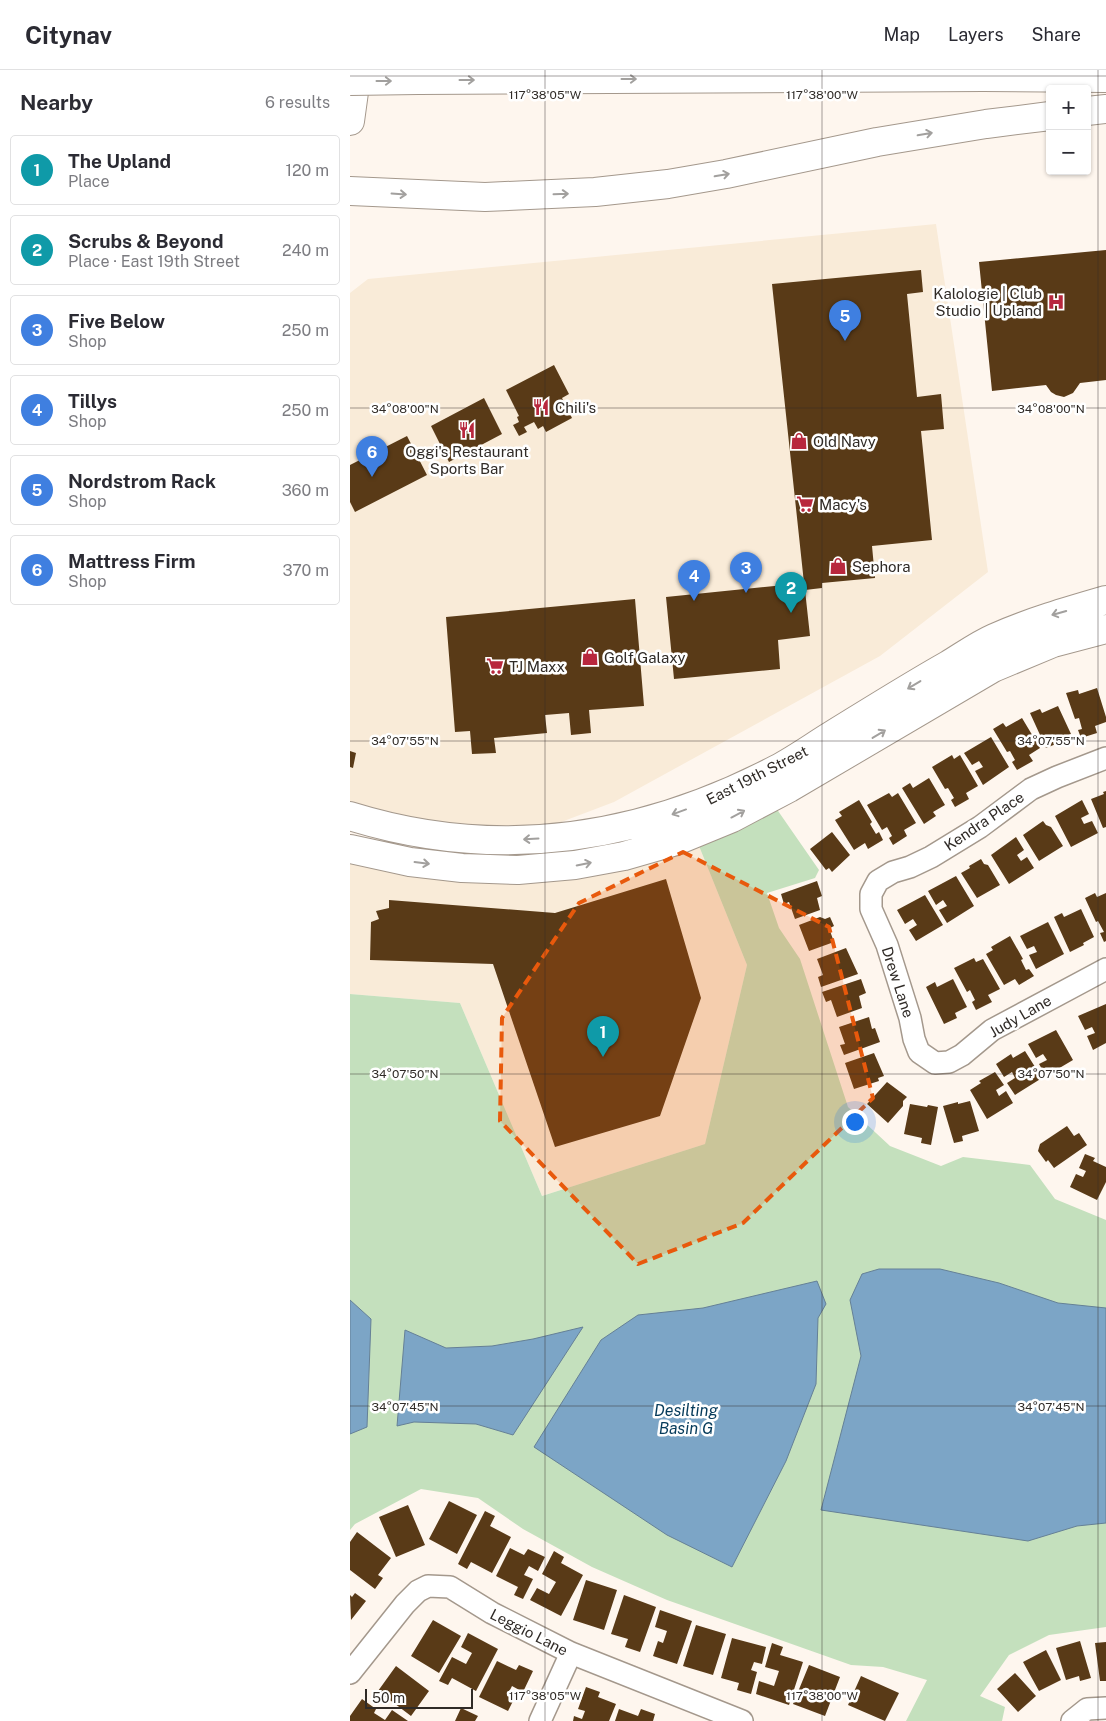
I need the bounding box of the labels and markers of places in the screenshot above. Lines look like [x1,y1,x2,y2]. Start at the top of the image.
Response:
place label: Kalologie | Club Studio | Upland [933,285,1042,319]
hospital icon: Kalologie | Club Studio | Upland [1046,292,1066,312]
pin: 5 [829,300,861,341]
restaurant icon: Chili's [531,397,551,417]
place label: Chili's [555,399,596,416]
restaurant icon: Oggi's Restaurant Sports Bar [457,420,477,440]
shop icon: Old Navy [789,431,809,451]
place label: Old Navy [813,433,876,450]
pin: 6 [356,436,388,477]
place label: Oggi's Restaurant Sports Bar [405,443,529,477]
supermarket icon: Macy's [795,494,815,514]
place label: Macy's [819,496,867,513]
pin: 3 [730,552,762,593]
shop icon: Sephora [828,556,848,576]
place label: Sephora [852,558,911,575]
pin: 4 [678,560,710,601]
pin: 2 [775,572,807,613]
shop icon: Golf Galaxy [580,647,600,667]
place label: Golf Galaxy [604,649,686,666]
supermarket icon: TJ Maxx [485,656,505,676]
place label: TJ Maxx [509,658,565,675]
pin: 1 [587,1016,619,1057]

